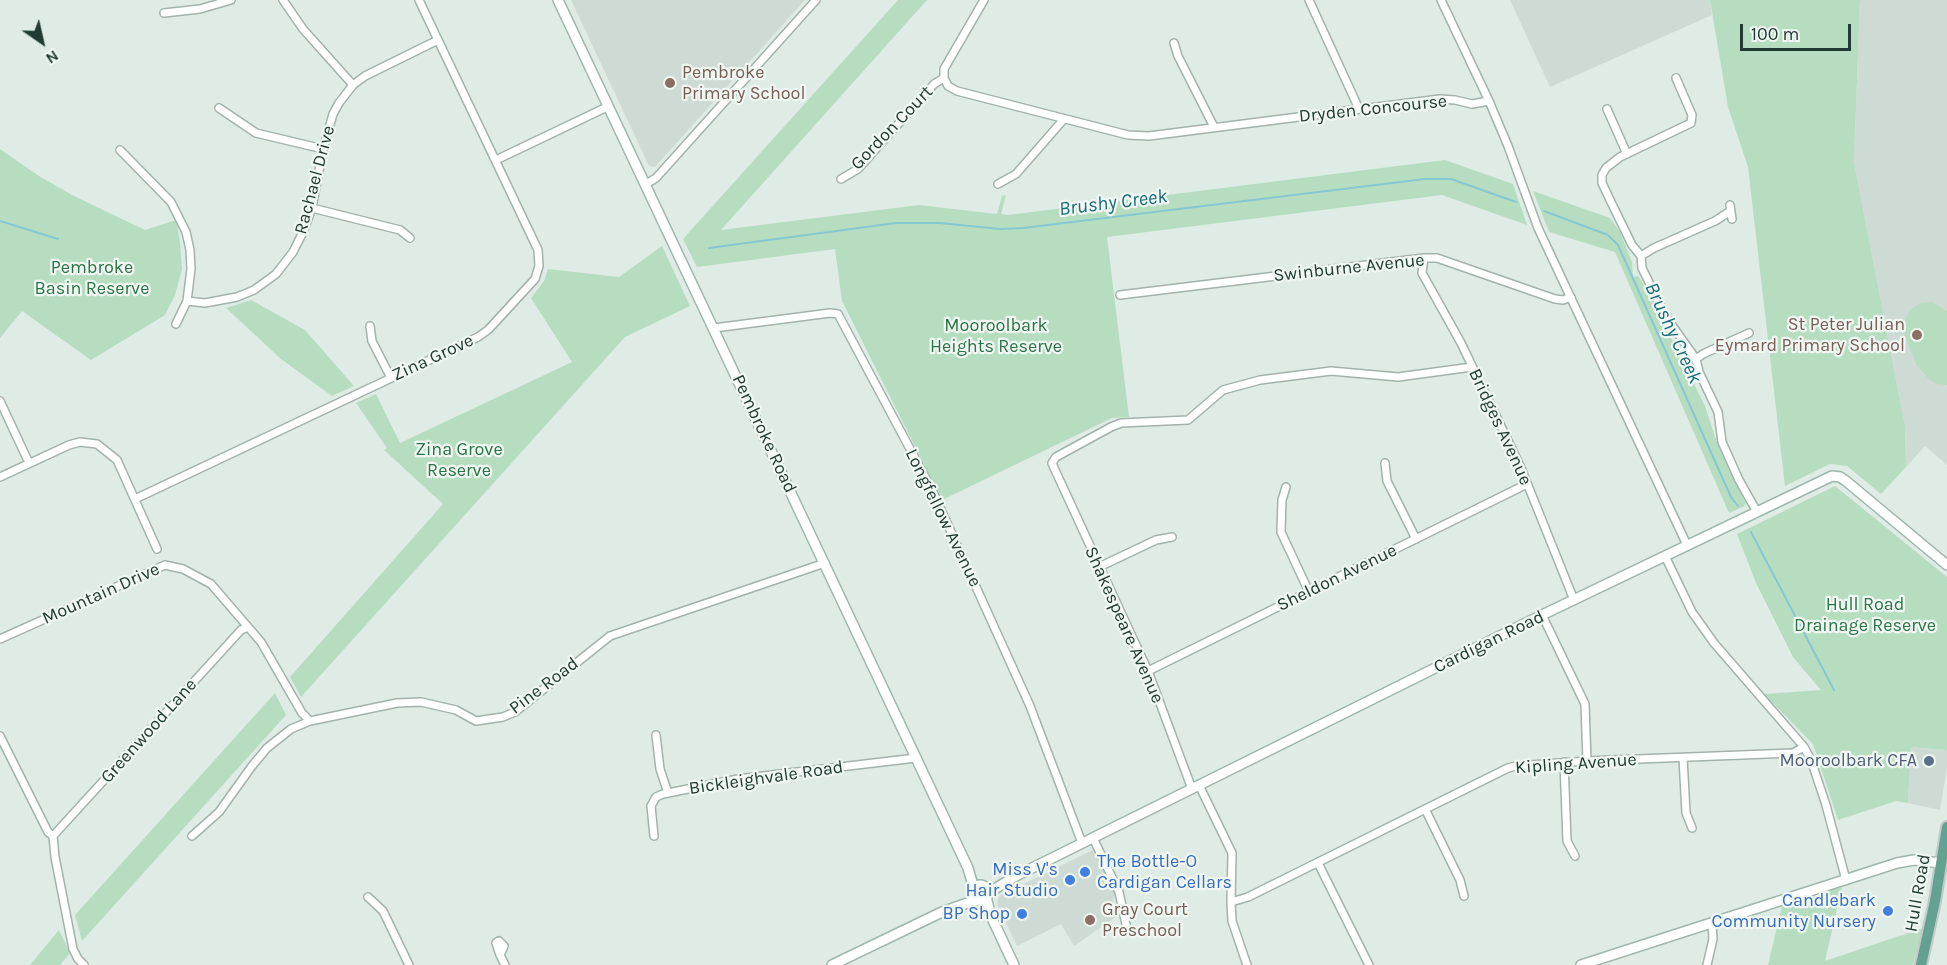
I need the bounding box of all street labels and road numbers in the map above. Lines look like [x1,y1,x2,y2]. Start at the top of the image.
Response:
street label: Gordon Court [847,81,937,175]
street label: Dryden Concourse [1298,90,1448,128]
street label: Rachael Drive [290,123,340,237]
street label: Swinburne Avenue [1272,249,1426,287]
street label: Zina Grove [389,330,477,386]
street label: Bridges Avenue [1464,365,1536,489]
street label: Pembroke Road [727,371,801,497]
street label: Longfellow Avenue [900,445,986,591]
street label: Sheldon Avenue [1273,540,1401,616]
street label: Shakespeare Avenue [1080,543,1168,707]
street label: Mountain Drive [39,558,163,630]
street label: Cardigan Road [1430,606,1548,678]
street label: Pine Road [505,653,583,719]
street label: Greenwood Lane [96,674,202,788]
street label: Kipling Avenue [1515,749,1637,779]
street label: Bickleighvale Road [687,756,845,800]
street label: Hull Road [1901,852,1935,934]

